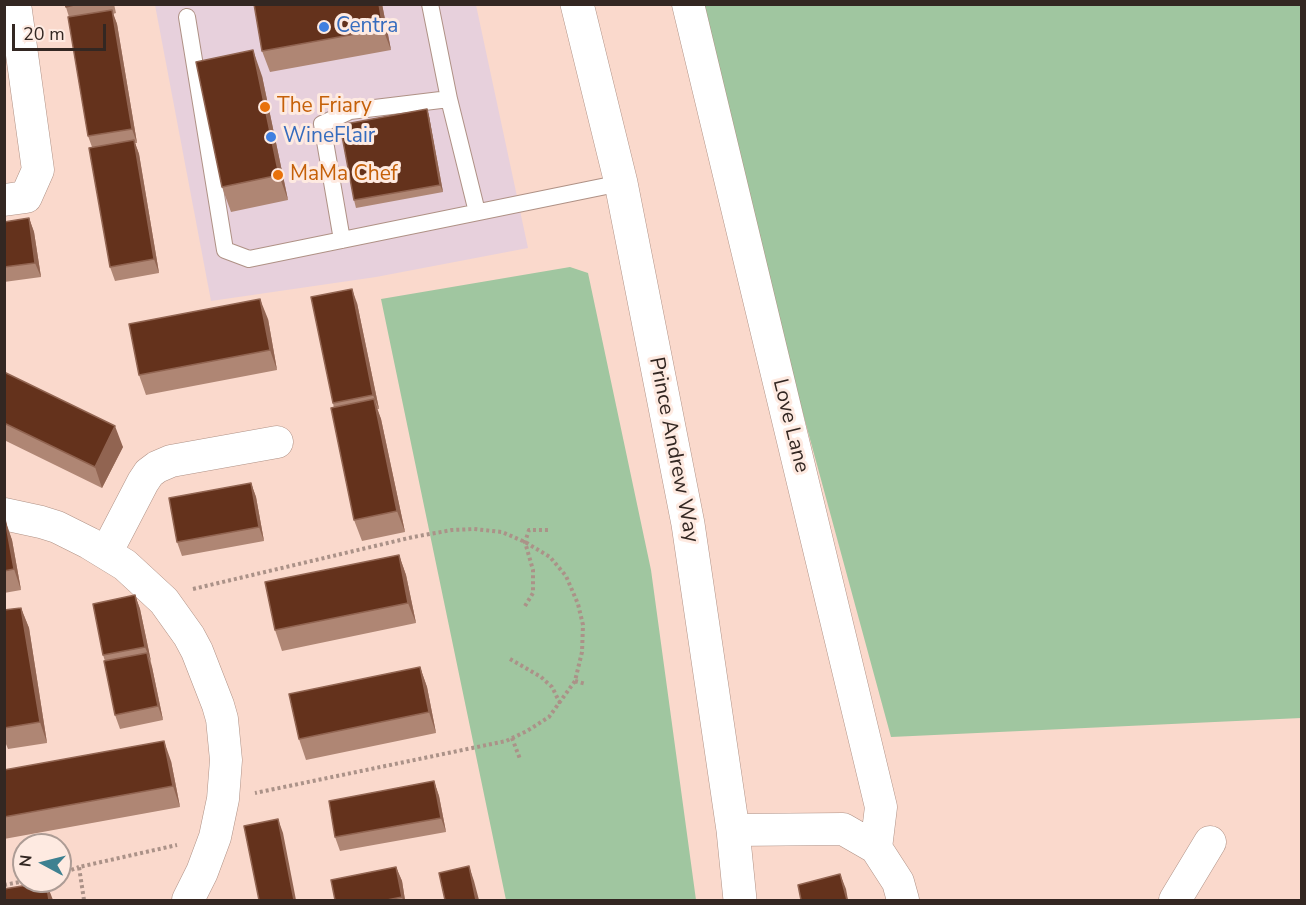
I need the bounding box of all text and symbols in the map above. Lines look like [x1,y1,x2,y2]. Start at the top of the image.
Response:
scale bar [15,12,110,50]
place label: Centra [336,14,398,40]
marker: Centra [317,20,331,34]
text: 20 m [23,22,65,46]
place label: The Friary [277,94,372,120]
marker: The Friary [258,100,272,114]
place label: WineFlair [283,124,375,150]
marker: WineFlair [264,130,278,144]
place label: MaMa Chef [290,162,398,188]
marker: MaMa Chef [271,168,285,182]
street label: Prince Andrew Way [643,355,703,545]
street label: Love Lane [766,377,814,475]
north arrow [12,833,72,893]
text: N [14,854,38,868]

